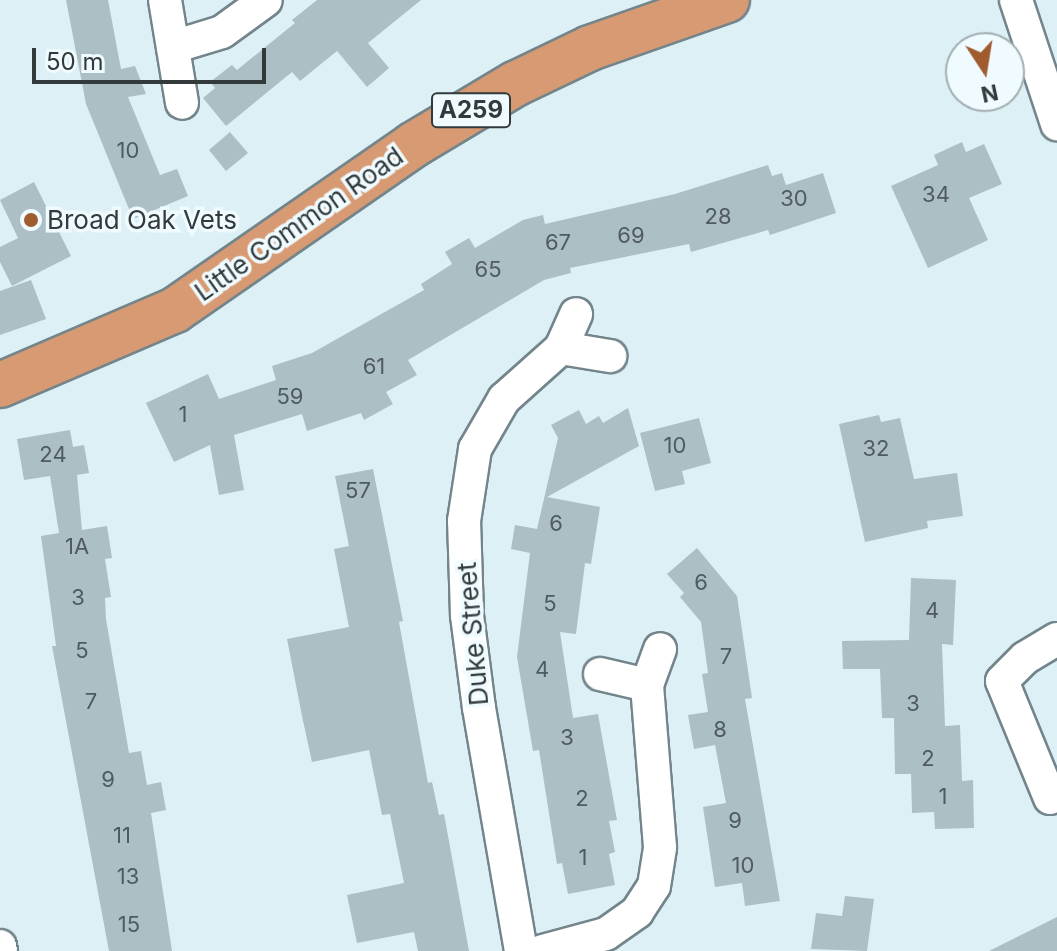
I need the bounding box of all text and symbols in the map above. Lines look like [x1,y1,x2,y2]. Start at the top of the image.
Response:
scale bar [36,32,270,82]
north arrow [945,32,1025,112]
text: 50 m [46,47,104,76]
text: N [979,79,1000,108]
road number: A259 [431,90,511,130]
house number: 10 [117,138,139,164]
street label: Little Common Road [189,140,409,308]
house number: 34 [922,182,950,208]
house number: 30 [780,186,808,212]
place label: Broad Oak Vets [47,204,237,236]
house number: 28 [704,204,732,230]
marker: Broad Oak Vets [22,211,40,229]
house number: 69 [617,223,645,249]
house number: 67 [545,230,571,256]
house number: 65 [474,257,502,283]
house number: 61 [363,354,385,380]
house number: 59 [276,384,304,410]
house number: 1 [179,402,187,428]
house number: 10 [664,433,686,459]
house number: 32 [862,436,890,462]
house number: 24 [39,442,67,468]
house number: 57 [345,478,371,504]
house number: 6 [549,511,563,537]
house number: 1A [65,534,89,560]
street label: Duke Street [451,561,495,707]
house number: 6 [694,570,708,596]
house number: 3 [71,585,85,611]
house number: 5 [543,591,557,617]
house number: 4 [925,598,939,624]
house number: 5 [75,638,89,664]
house number: 7 [720,644,732,670]
house number: 4 [535,657,549,683]
house number: 7 [85,689,97,715]
house number: 3 [906,691,920,717]
house number: 8 [713,717,727,743]
house number: 3 [560,725,574,751]
house number: 2 [921,746,935,772]
house number: 9 [101,767,115,793]
house number: 1 [939,784,947,810]
house number: 2 [575,786,589,812]
house number: 9 [728,808,742,834]
house number: 11 [113,823,131,849]
house number: 1 [579,845,587,871]
house number: 10 [732,853,754,879]
house number: 13 [117,864,139,890]
house number: 15 [118,912,140,938]

